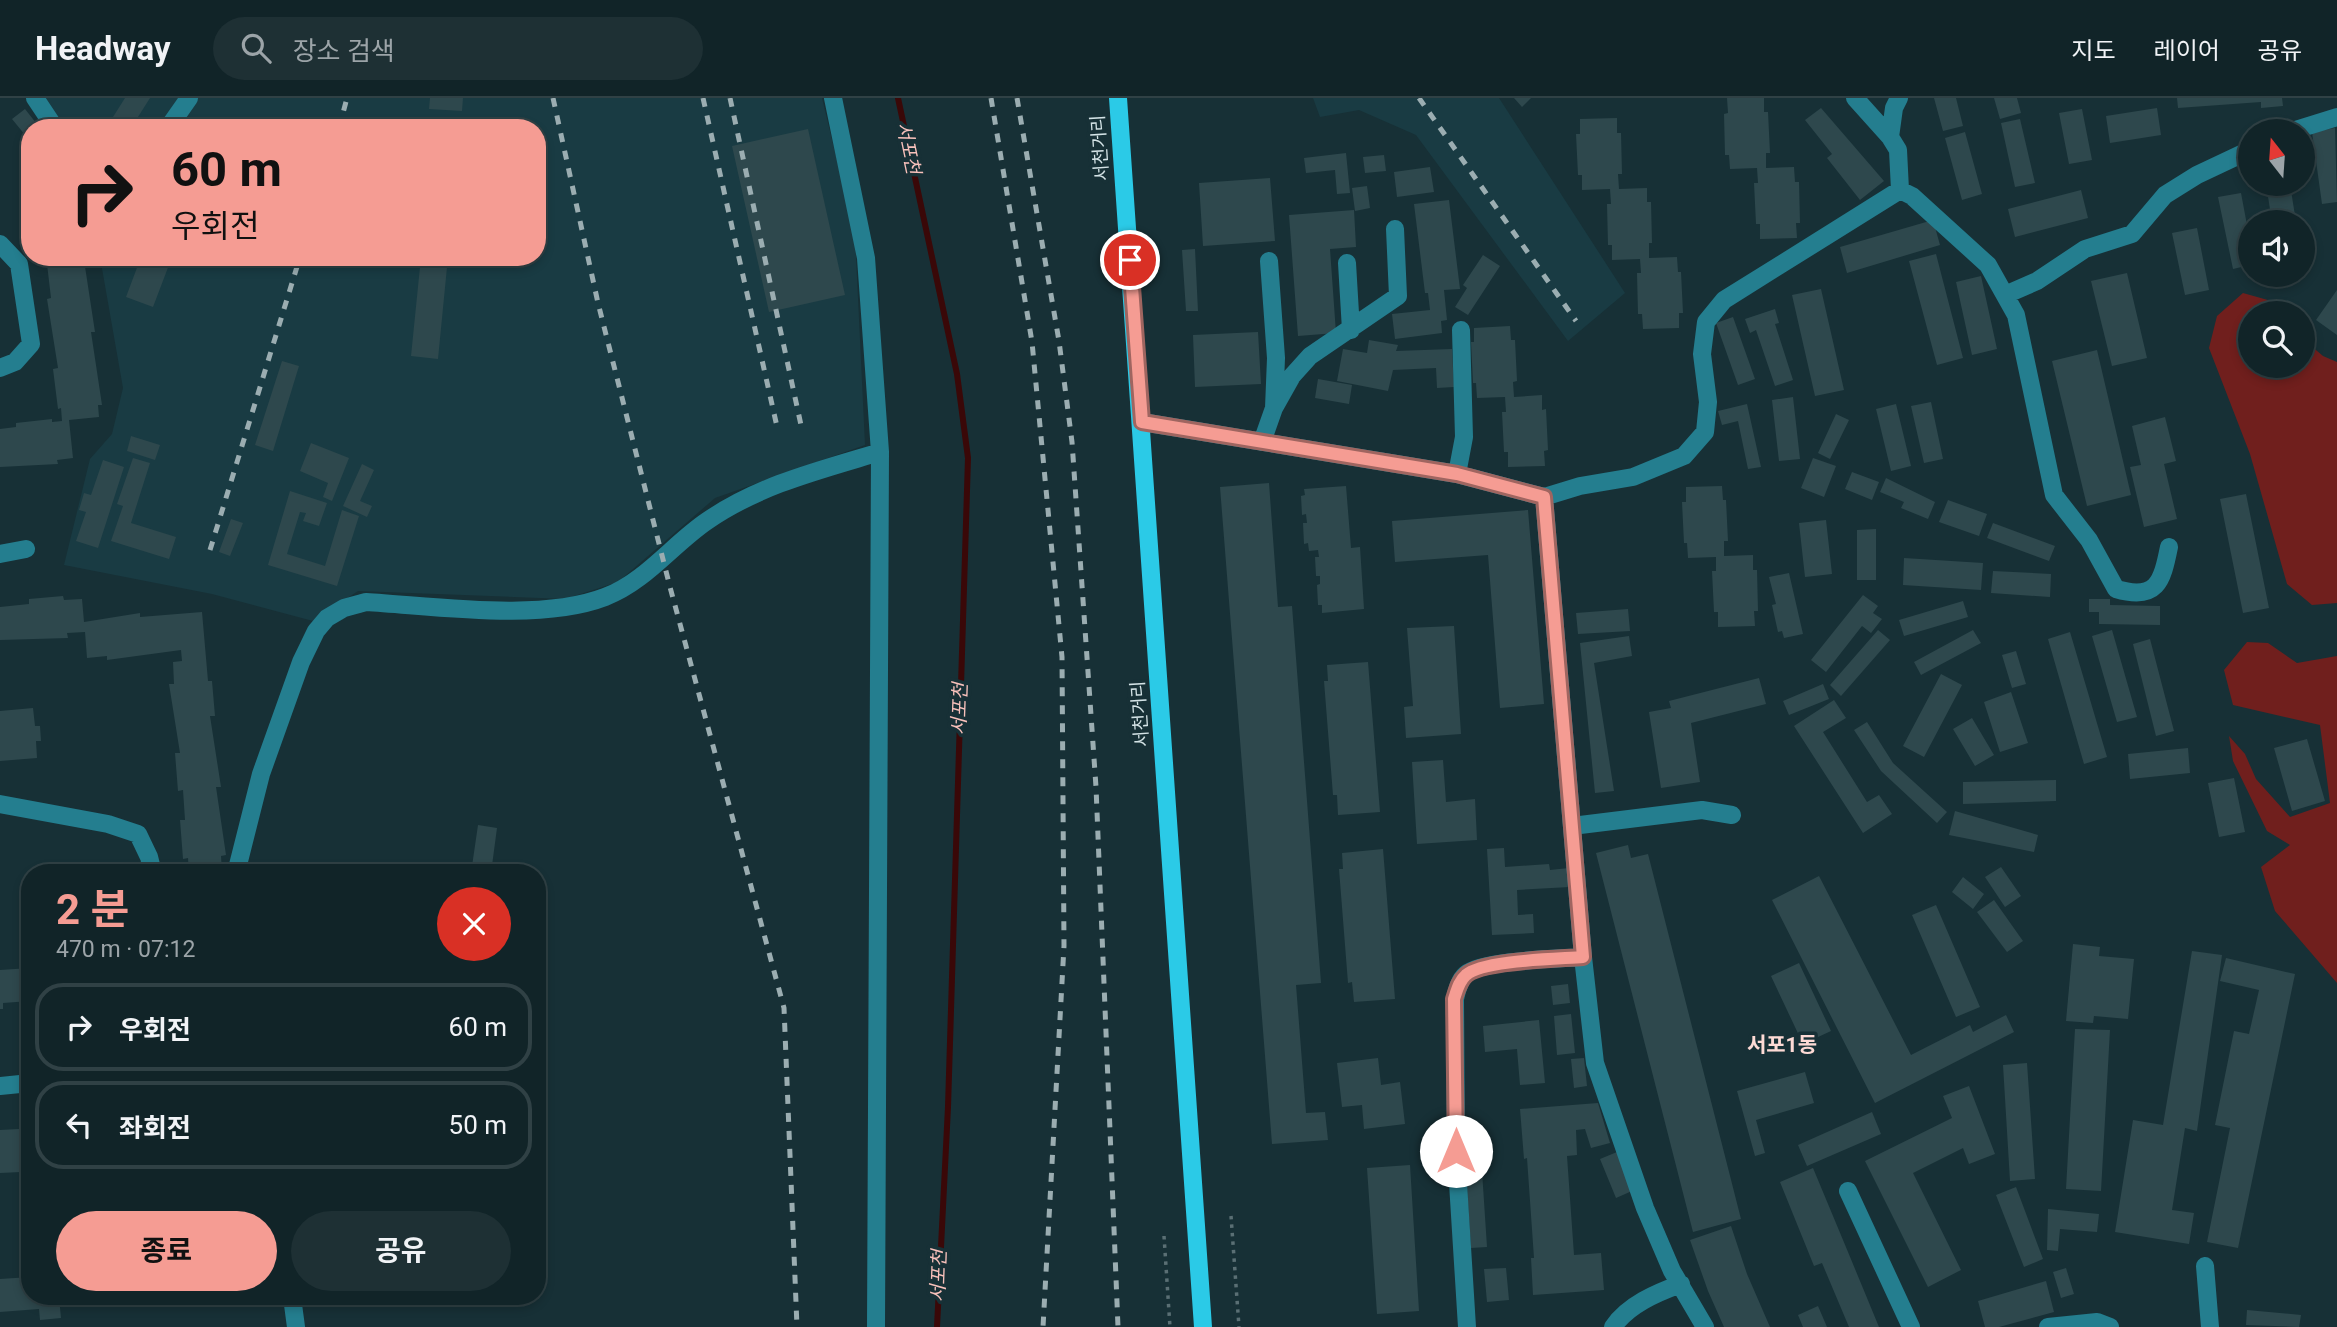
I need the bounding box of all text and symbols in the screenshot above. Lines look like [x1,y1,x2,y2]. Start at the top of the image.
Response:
search box [213,17,703,80]
text: Headway [35,29,171,68]
icon: search [237,29,275,67]
text: 장소 검색 [293,36,395,66]
text: 지도 [2071,37,2116,65]
text: 레이어 [2154,37,2220,65]
text: 공유 [2258,37,2302,65]
street label: 서천거리 [1087,114,1112,182]
north arrow [2238,119,2315,196]
map controls [2238,119,2315,378]
water label: 서포천 [892,120,926,178]
text: 60 m [171,141,282,198]
icon: right [56,147,147,238]
text: 우회전 [171,207,259,245]
button: sound [2238,210,2315,287]
pin [1100,230,1160,290]
icon: arrive [1111,241,1149,279]
button: search [2238,301,2315,378]
street label: 서천거리 [1127,680,1152,748]
water label: 서포천 [947,681,972,736]
text: 2 분 [56,885,129,934]
button: close [437,887,511,961]
text: 470 m · 07:12 [56,936,195,963]
icon: right [60,1008,98,1046]
text: 60 m [449,1012,507,1042]
text: 우회전 [119,1015,191,1045]
district label: 서포1동 [1747,1033,1817,1057]
icon: left [60,1106,98,1144]
text: 50 m [449,1110,507,1140]
text: 좌회전 [119,1113,191,1143]
position arrow [1419,1114,1493,1188]
button: 종료 [56,1211,277,1291]
button: 공유 [291,1211,511,1291]
water label: 서포천 [926,1248,951,1303]

